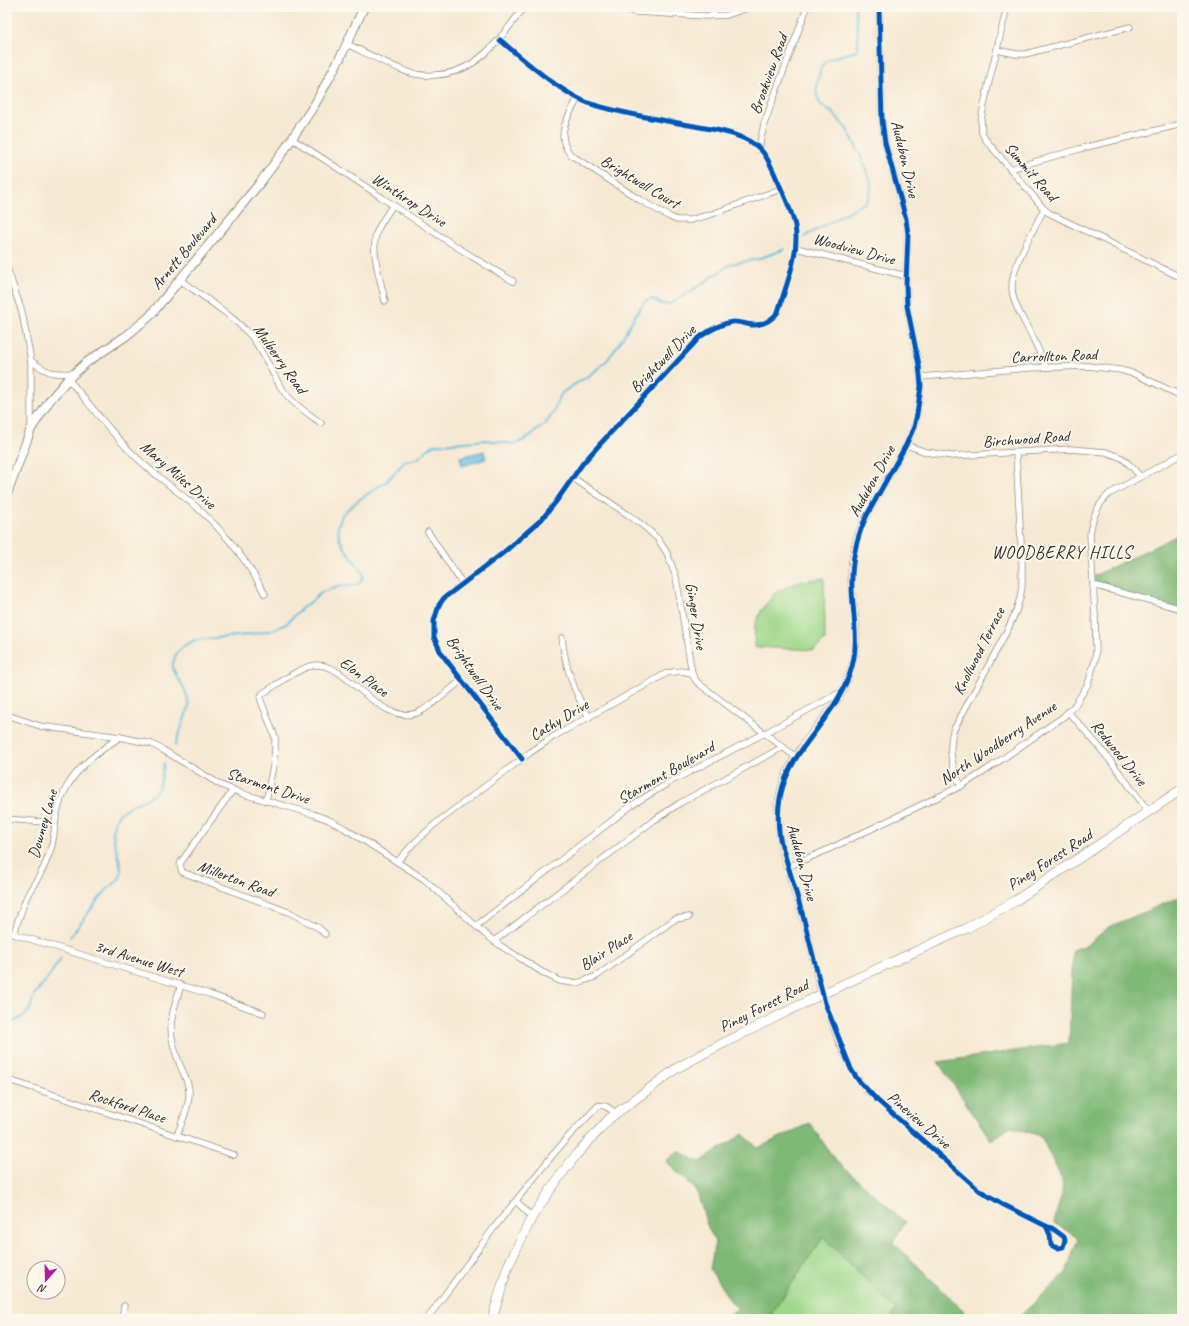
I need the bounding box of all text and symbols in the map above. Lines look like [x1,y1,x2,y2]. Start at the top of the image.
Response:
street label: Brookview Road [745,29,794,117]
street label: Audubon Drive [886,119,924,201]
street label: Summit Road [1000,138,1064,208]
street label: Brightwell Court [597,151,685,215]
street label: Winthrop Drive [368,169,451,232]
street label: Arnett Boulevard [147,208,223,294]
street label: Woodview Drive [811,229,899,270]
street label: Mulberry Road [249,320,313,400]
street label: Brightwell Drive [626,320,702,397]
street label: Carrollton Road [1011,344,1100,367]
street label: Birchwood Road [982,426,1073,452]
street label: Mary Miles Drive [136,437,221,515]
street label: Audubon Drive [844,440,901,520]
district label: WOODBERRY HILLS [992,542,1135,563]
street label: Ginger Drive [681,581,711,653]
street label: Knollwood Terrace [948,602,1010,698]
street label: Brightwell Drive [442,632,509,716]
street label: Elon Place [336,653,394,702]
street label: Cathy Drive [526,694,594,745]
street label: North Woodberry Avenue [936,696,1062,789]
street label: Redwood Drive [1087,716,1153,791]
street label: Starmont Boulevard [614,736,720,809]
street label: Starmont Drive [224,763,314,809]
street label: Downey Lane [24,786,63,861]
street label: Audubon Drive [782,822,822,904]
street label: Piney Forest Road [1004,824,1099,895]
street label: Millerton Road [195,856,279,903]
street label: Blair Place [576,926,637,975]
street label: 3rd Avenue West [92,936,188,983]
street label: Piney Forest Road [716,974,814,1037]
street label: Rockford Place [86,1084,170,1128]
street label: Pineview Drive [883,1087,956,1154]
north arrow [26,1260,66,1300]
text: N [35,1281,48,1297]

